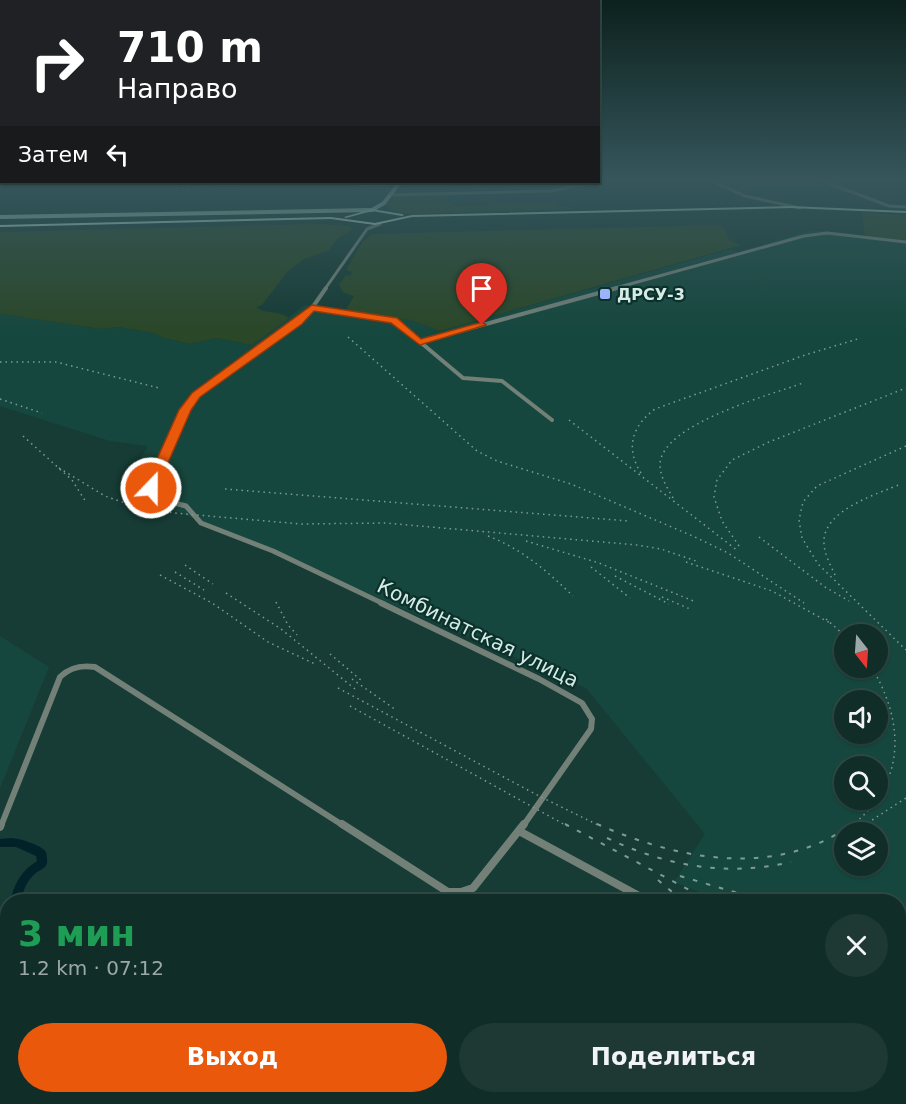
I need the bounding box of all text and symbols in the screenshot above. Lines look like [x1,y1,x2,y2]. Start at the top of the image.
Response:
text: 710 m [117,23,263,72]
icon: right [18,24,96,102]
text: Направо [117,73,238,104]
icon: left [101,138,134,171]
text: Затем [18,142,89,167]
pin [456,263,507,325]
icon: arrive [465,272,498,305]
place label: ДРСУ-3 [617,285,685,304]
marker: ДРСУ-3 [598,287,612,301]
position arrow [119,456,183,520]
street label: Комбинатская улица [373,574,583,692]
north arrow [834,624,888,678]
map controls [834,624,888,876]
button: sound [834,690,888,744]
button: search [834,756,888,810]
button: layers [834,822,888,876]
text: 3 мин [18,913,135,954]
button: close [825,914,888,977]
text: 1.2 km · 07:12 [18,956,164,980]
button: Выход [18,1023,447,1092]
button: Поделиться [459,1023,888,1092]

